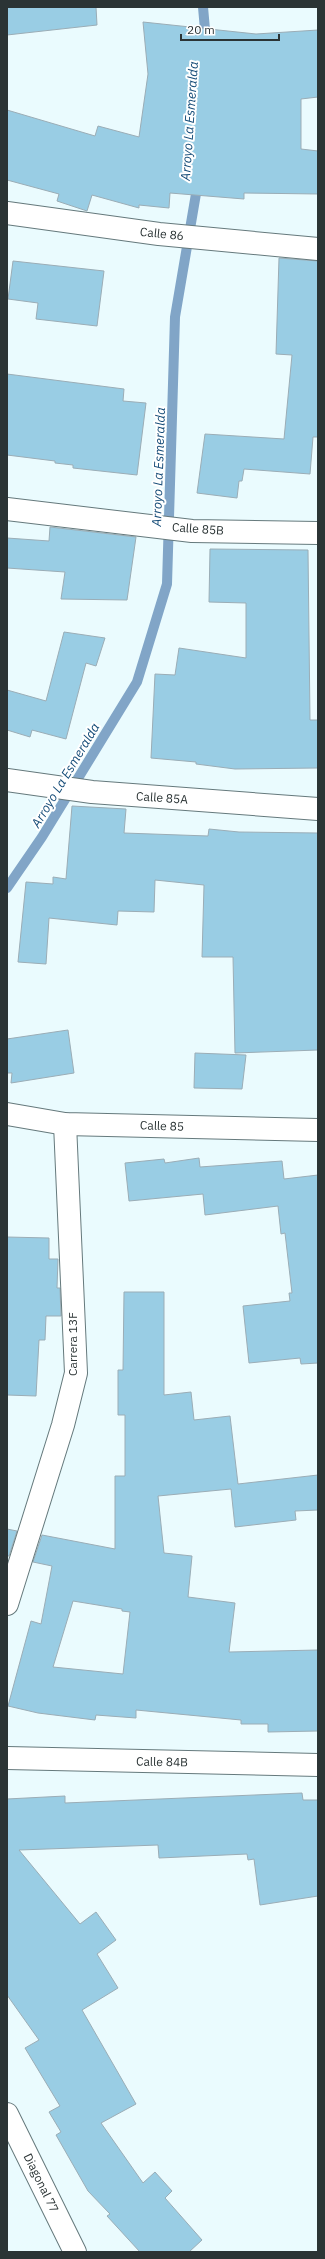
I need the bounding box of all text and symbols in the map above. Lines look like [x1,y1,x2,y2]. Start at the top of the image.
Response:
scale bar [181,16,279,42]
text: 20 m [187,22,215,37]
water label: Arroyo La Esmeralda [177,61,202,182]
street label: Calle 86 [139,224,185,243]
water label: Arroyo La Esmeralda [148,407,169,528]
street label: Calle 85B [172,519,225,538]
water label: Arroyo La Esmeralda [27,720,103,832]
street label: Calle 85A [136,788,189,807]
street label: Calle 85 [140,1117,184,1134]
street label: Carrera 13F [65,1312,80,1376]
street label: Calle 84B [136,1754,188,1769]
street label: Diagonal 77 [21,2151,62,2215]

